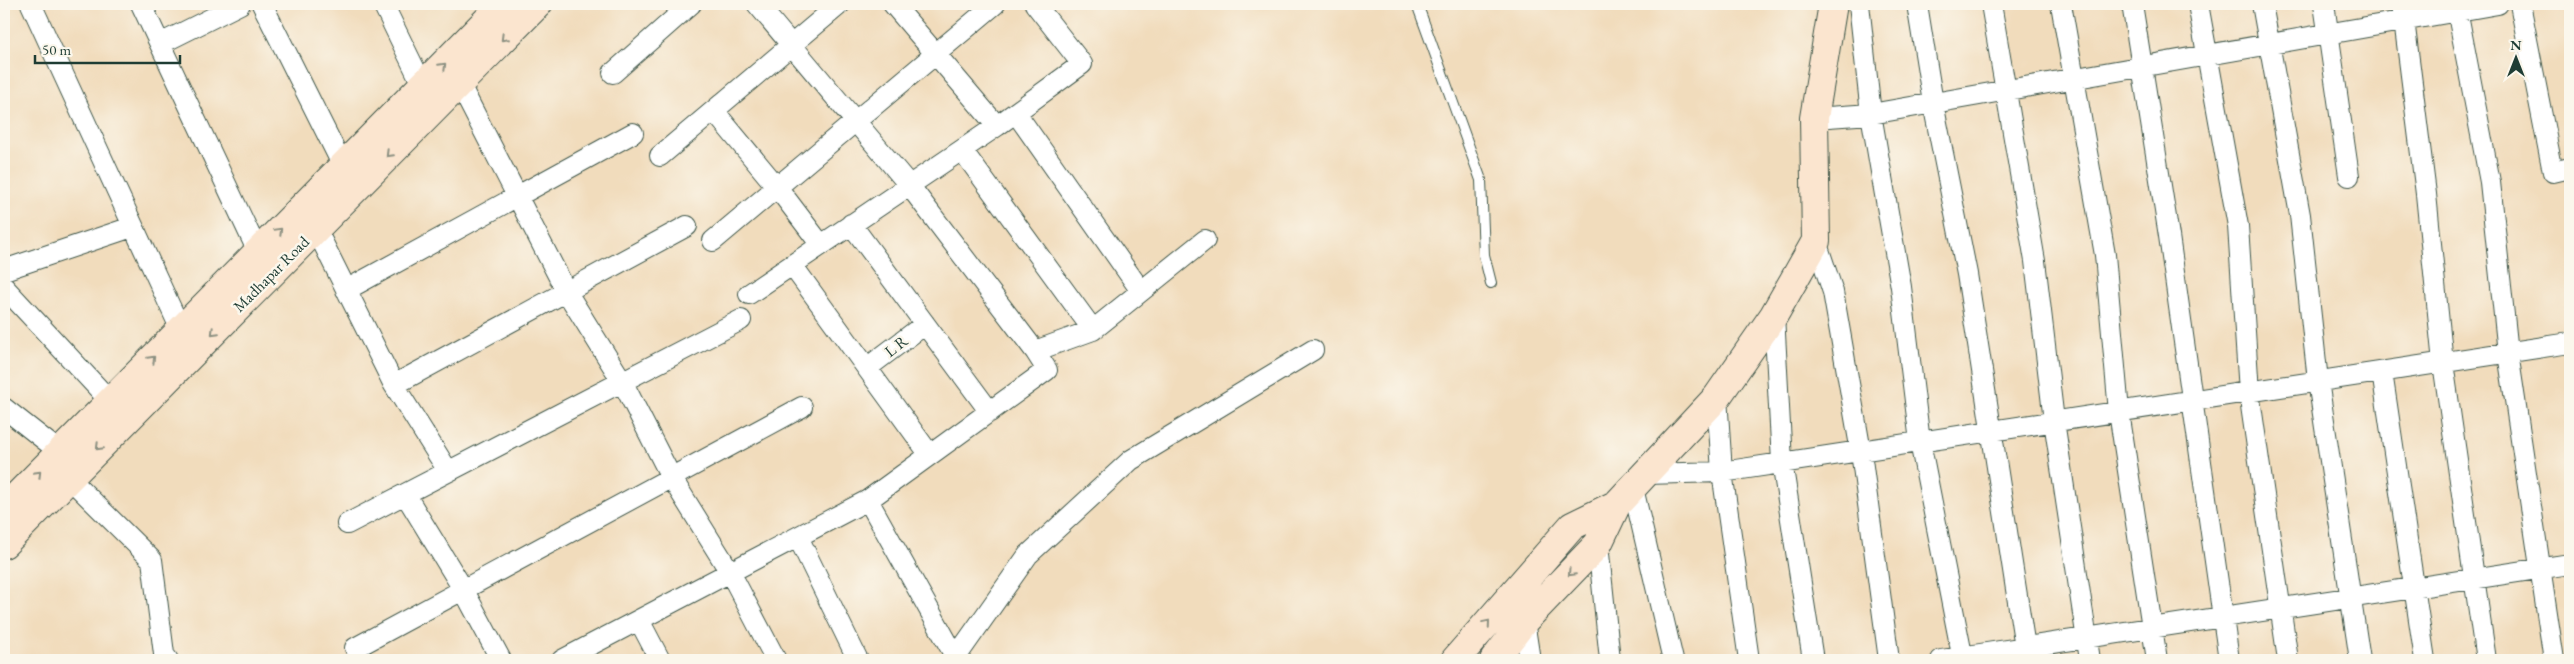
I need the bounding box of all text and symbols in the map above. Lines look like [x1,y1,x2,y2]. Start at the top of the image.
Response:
scale bar [35,32,180,64]
north arrow [2492,32,2542,82]
one-way arrow [501,33,510,42]
text: N [2510,36,2522,54]
text: 50 m [42,40,71,59]
one-way arrow [437,62,446,71]
one-way arrow [386,148,395,157]
one-way arrow [273,228,282,237]
street label: Madhapar Road [228,231,314,317]
one-way arrow [210,326,219,335]
street label: L R [880,330,912,362]
one-way arrow [146,355,155,364]
one-way arrow [96,441,105,450]
one-way arrow [32,471,41,480]
one-way arrow [1568,567,1577,576]
one-way arrow [1481,620,1490,629]

